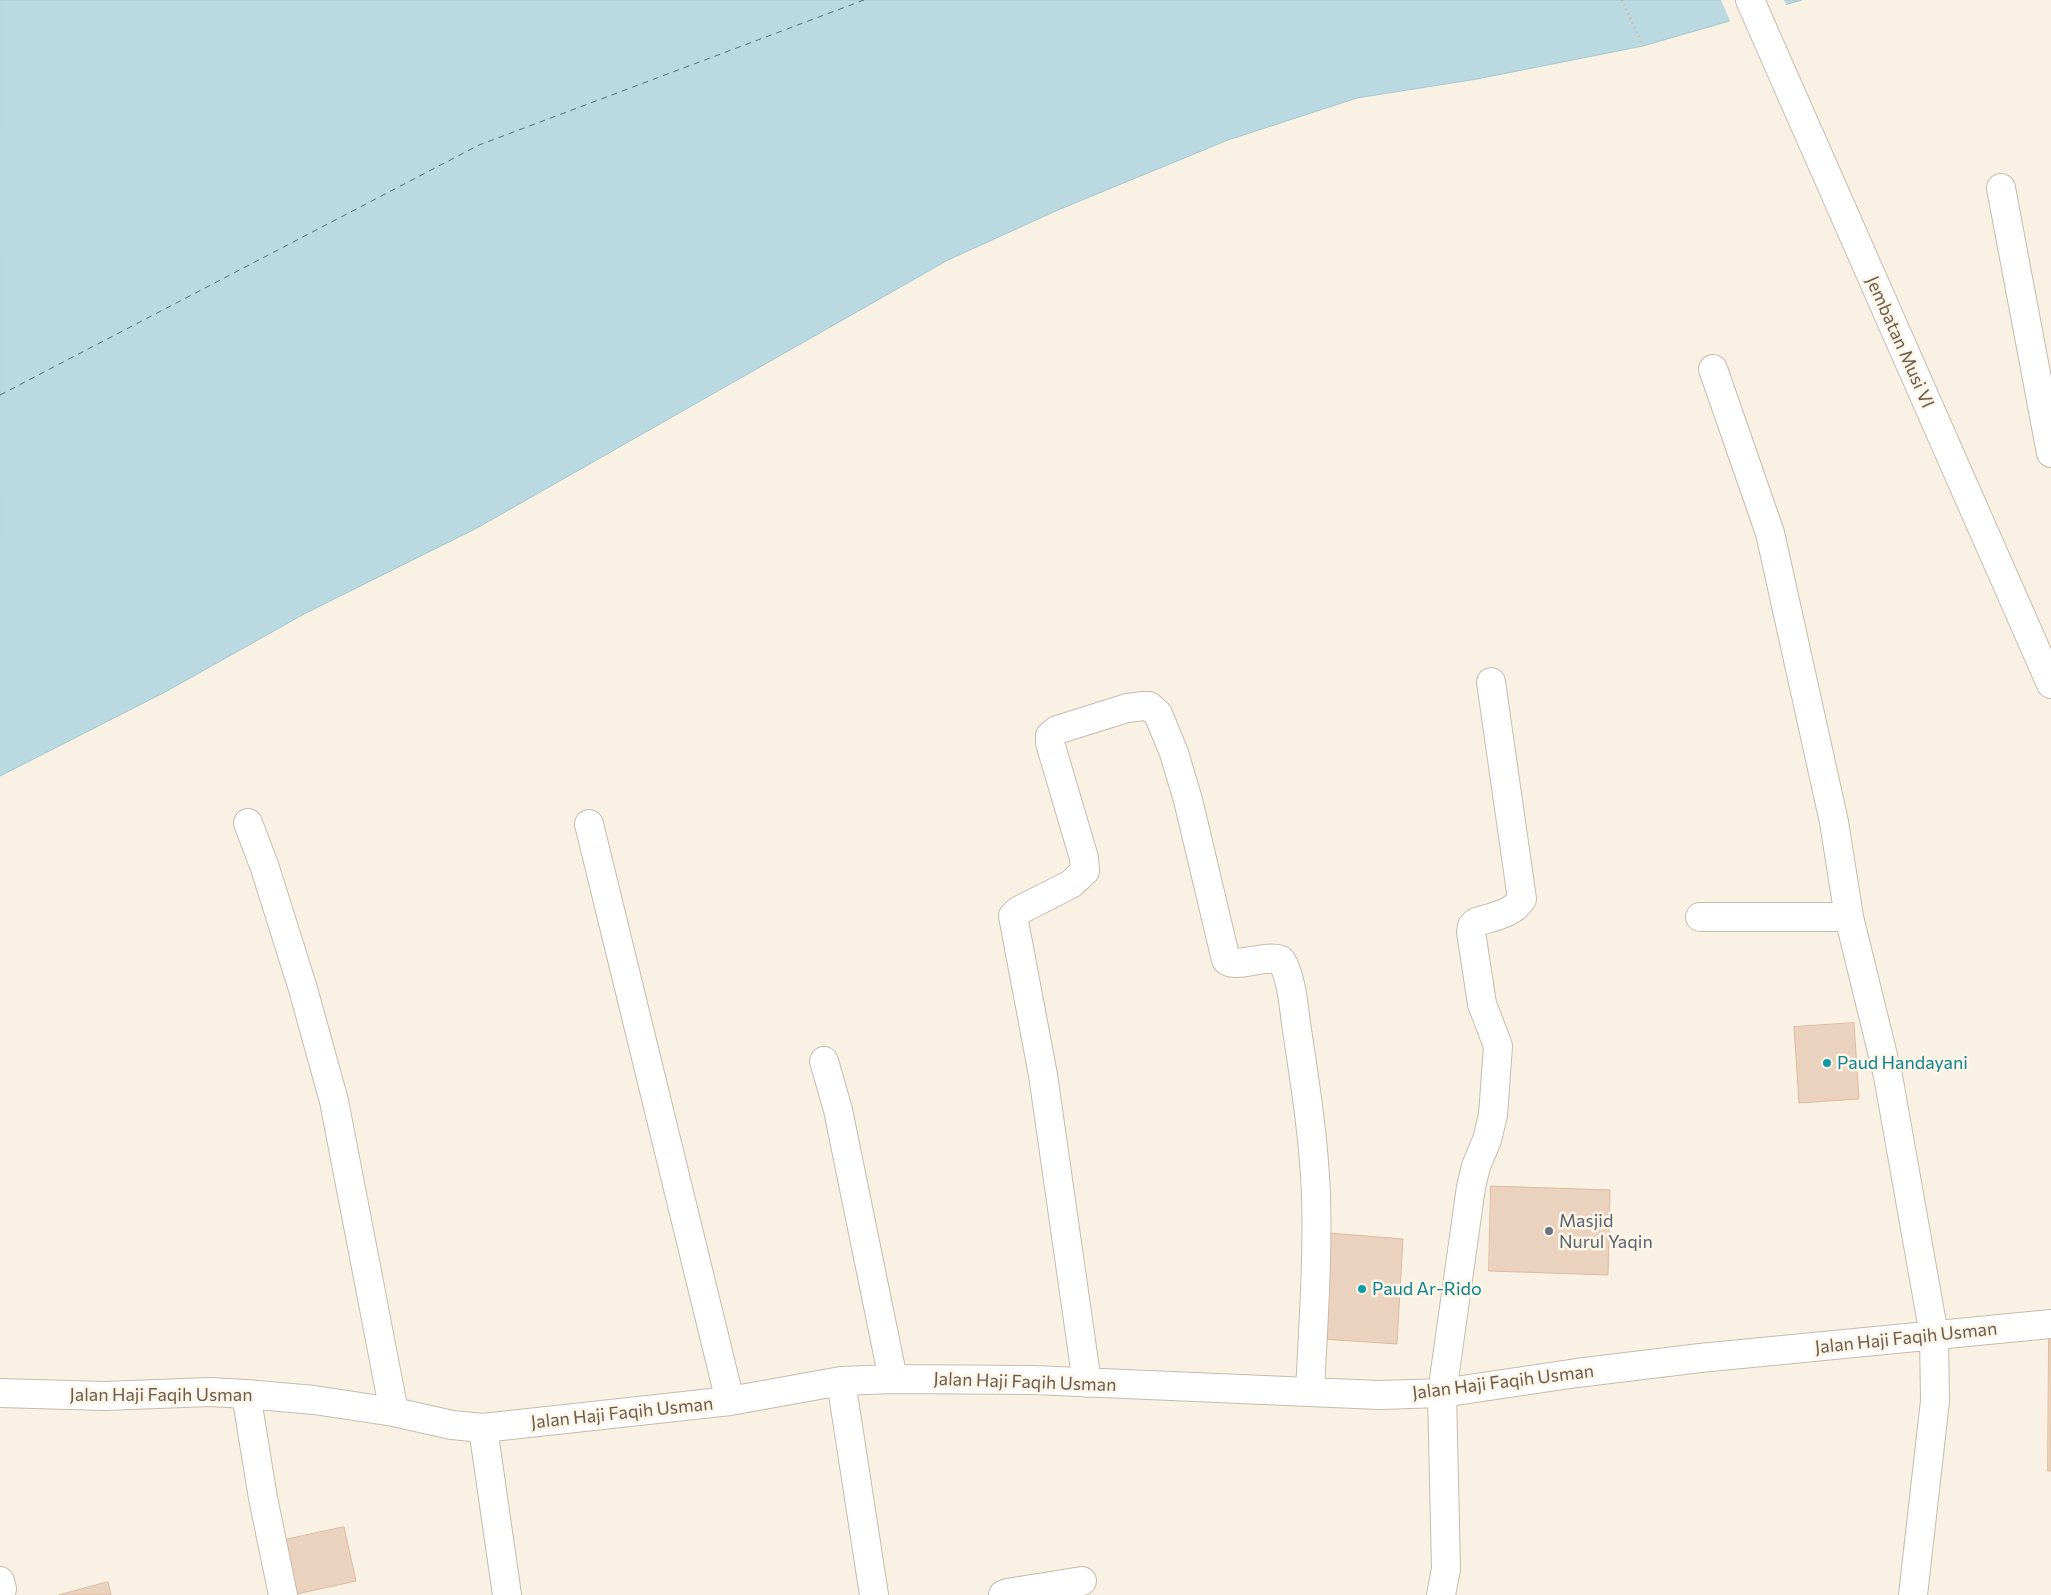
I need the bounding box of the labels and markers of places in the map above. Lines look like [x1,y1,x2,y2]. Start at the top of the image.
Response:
place label: Paud Handayani [1837,1052,1968,1074]
marker: Paud Handayani [1821,1057,1833,1069]
place label: Masjid Nurul Yaqin [1559,1210,1653,1252]
marker: Masjid Nurul Yaqin [1543,1225,1555,1237]
place label: Paud Ar-Rido [1372,1278,1482,1300]
marker: Paud Ar-Rido [1356,1283,1368,1295]

